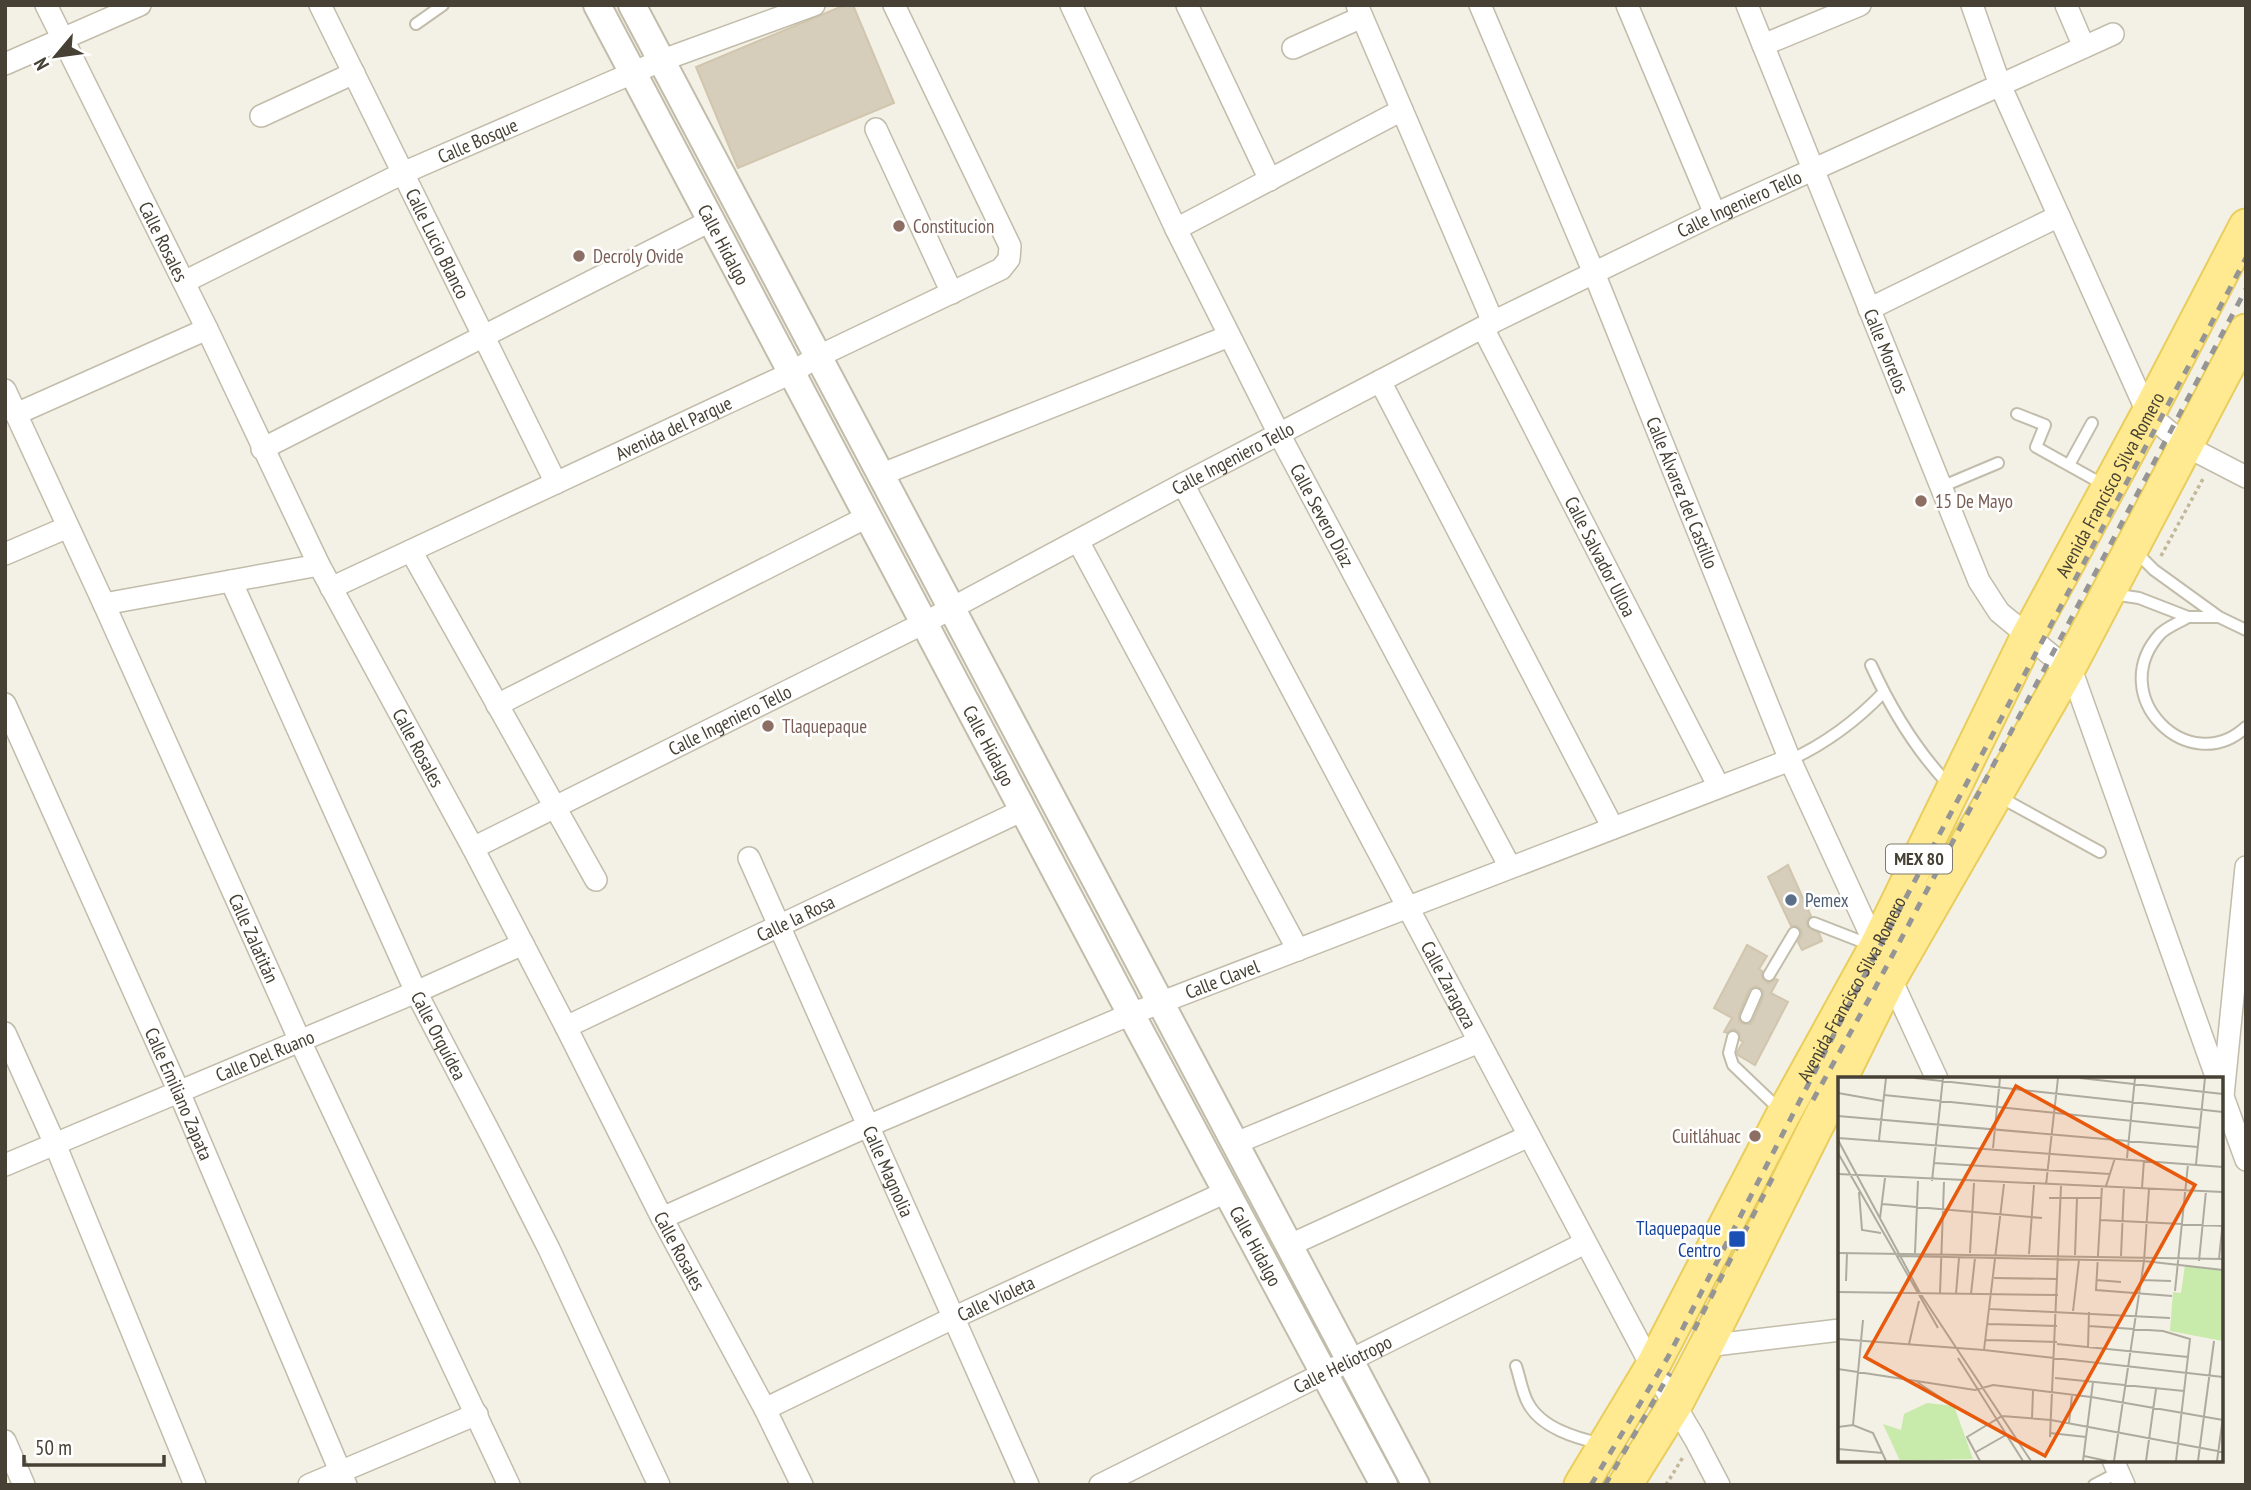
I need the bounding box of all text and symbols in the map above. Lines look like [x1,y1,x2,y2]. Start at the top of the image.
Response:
north arrow [21,21,91,91]
text: N [28,54,54,75]
street label: Calle Bosque [434,112,521,168]
street label: Calle Ingeniero Tello [1673,164,1805,243]
street label: Calle Lucio Blanco [400,184,475,303]
street label: Calle Rosales [134,197,193,285]
street label: Calle Hidalgo [693,200,755,289]
place label: Constitucion [913,214,994,238]
marker: Constitucion [891,218,907,234]
place label: Decroly Ovide [593,244,684,268]
marker: Decroly Ovide [571,248,587,264]
street label: Calle Morelos [1859,305,1914,397]
street label: Avenida Francisco Silva Romero [2050,388,2169,581]
street label: Avenida del Parque [611,390,736,465]
street label: Calle Álvarez del Castillo [1641,413,1724,572]
street label: Calle Ingeniero Tello [1167,416,1298,500]
street label: Calle Severo Díaz [1285,459,1360,571]
place label: 15 De Mayo [1935,489,2013,513]
street label: Calle Salvador Ulloa [1560,492,1641,621]
marker: 15 De Mayo [1913,493,1929,509]
street label: Calle Ingeniero Tello [664,679,795,761]
street label: Calle Hidalgo [958,701,1020,790]
street label: Calle Rosales [387,704,450,791]
place label: Tlaquepaque [782,714,867,738]
marker: Tlaquepaque [760,718,776,734]
road number: MEX 80 [1886,844,1952,874]
place label: Pemex [1805,888,1849,912]
street label: Calle la Rosa [753,889,838,947]
street label: Calle Zalatitán [224,890,284,986]
marker: Pemex [1783,892,1799,908]
street label: Avenida Francisco Silva Romero [1792,893,1911,1086]
street label: Calle Zaragoza [1416,937,1482,1033]
street label: Calle Clavel [1182,954,1263,1004]
street label: Calle Orquídea [406,987,472,1084]
street label: Calle Emiliano Zapata [140,1024,219,1164]
street label: Calle Del Ruano [212,1024,318,1087]
inset map [1838,1077,2223,1462]
street label: Calle Magnolia [858,1122,919,1221]
place label: Cuitláhuac [1672,1124,1741,1148]
marker: Cuitláhuac [1747,1128,1763,1144]
street label: Calle Hidalgo [1224,1202,1287,1290]
street label: Calle Rosales [649,1207,711,1294]
place label: Tlaquepaque Centro [1636,1216,1721,1262]
marker: Tlaquepaque Centro [1727,1229,1747,1249]
street label: Calle Violeta [953,1270,1038,1326]
street label: Calle Heliotropo [1289,1329,1396,1399]
scale bar [24,1424,164,1468]
text: 50 m [35,1434,72,1461]

